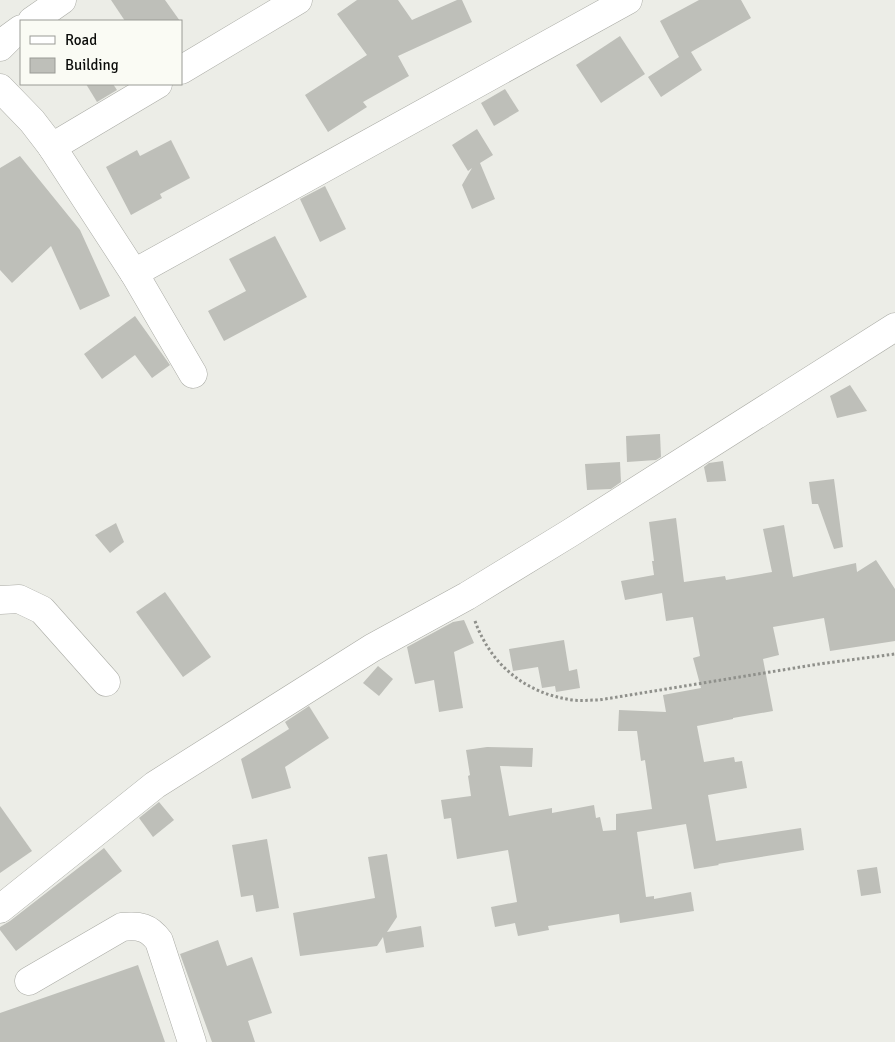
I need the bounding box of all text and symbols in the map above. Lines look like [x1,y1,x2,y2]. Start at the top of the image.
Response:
legend [20,20,182,85]
text: Road [65,31,97,49]
text: Building [65,56,119,74]

